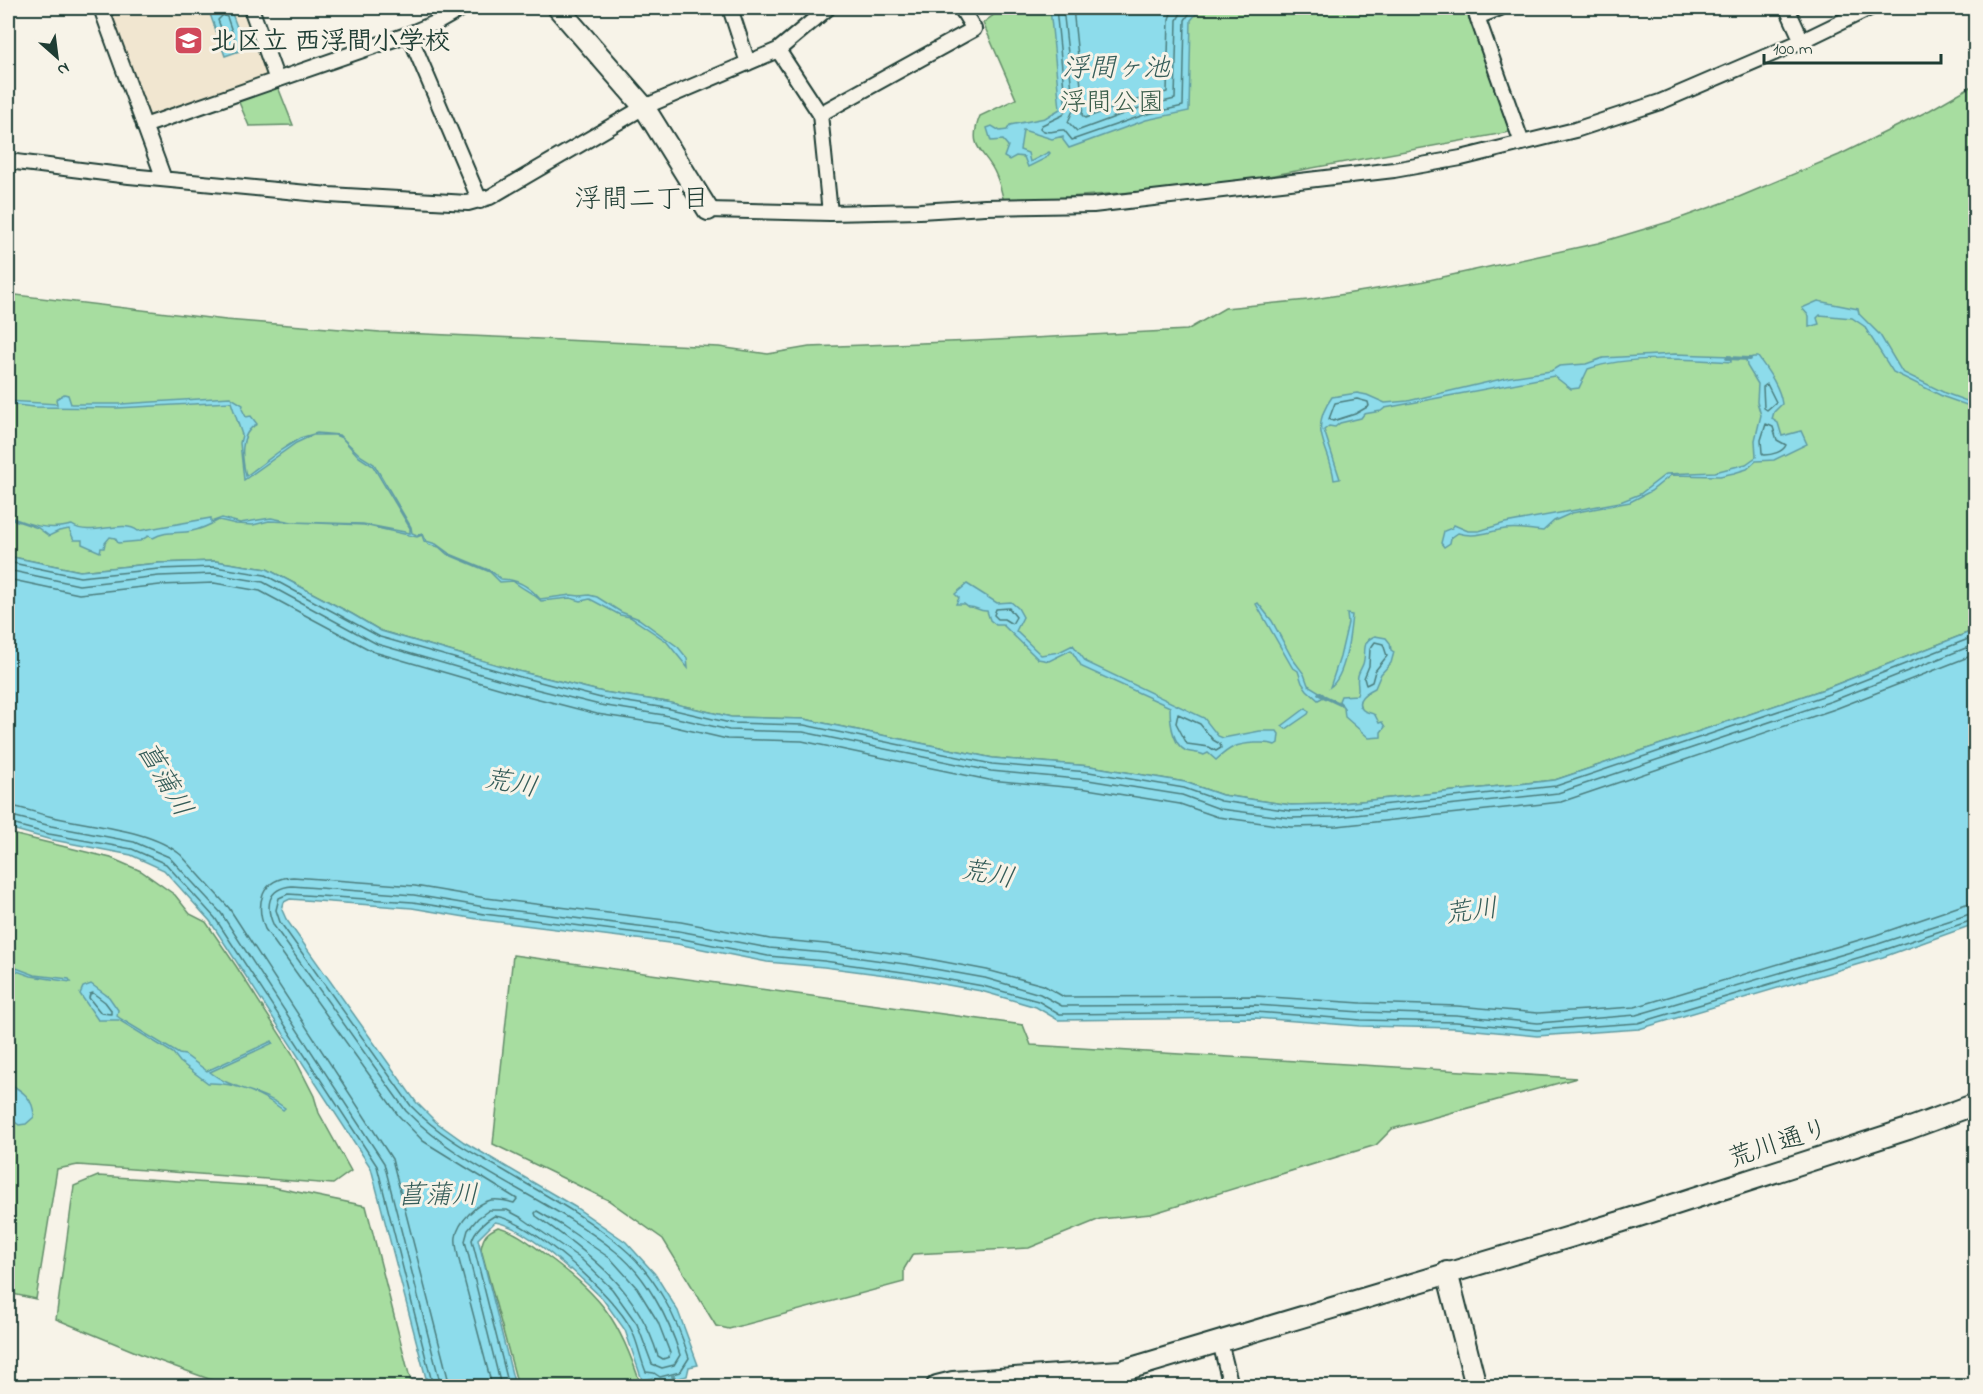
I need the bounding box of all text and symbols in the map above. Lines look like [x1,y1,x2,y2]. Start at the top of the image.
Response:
school or university icon: 北区立 西浮間小学校 [173,24,205,56]
place label: 北区立 西浮間小学校 [210,24,451,62]
north arrow [27,27,87,87]
scale bar [1764,27,1941,65]
text: 100 m [1773,37,1813,63]
water label: 浮間ヶ池 [1062,50,1171,89]
text: N [53,55,74,82]
park label: 浮間公園 [1060,85,1164,123]
district label: 浮間二丁目 [575,181,710,220]
water label: 菖蒲川 [127,735,201,825]
water label: 荒川 [480,760,541,809]
water label: 荒川 [957,851,1018,900]
water label: 荒川 [1442,890,1500,935]
street label: 荒川通り [1724,1111,1834,1179]
water label: 菖蒲川 [398,1177,479,1216]

